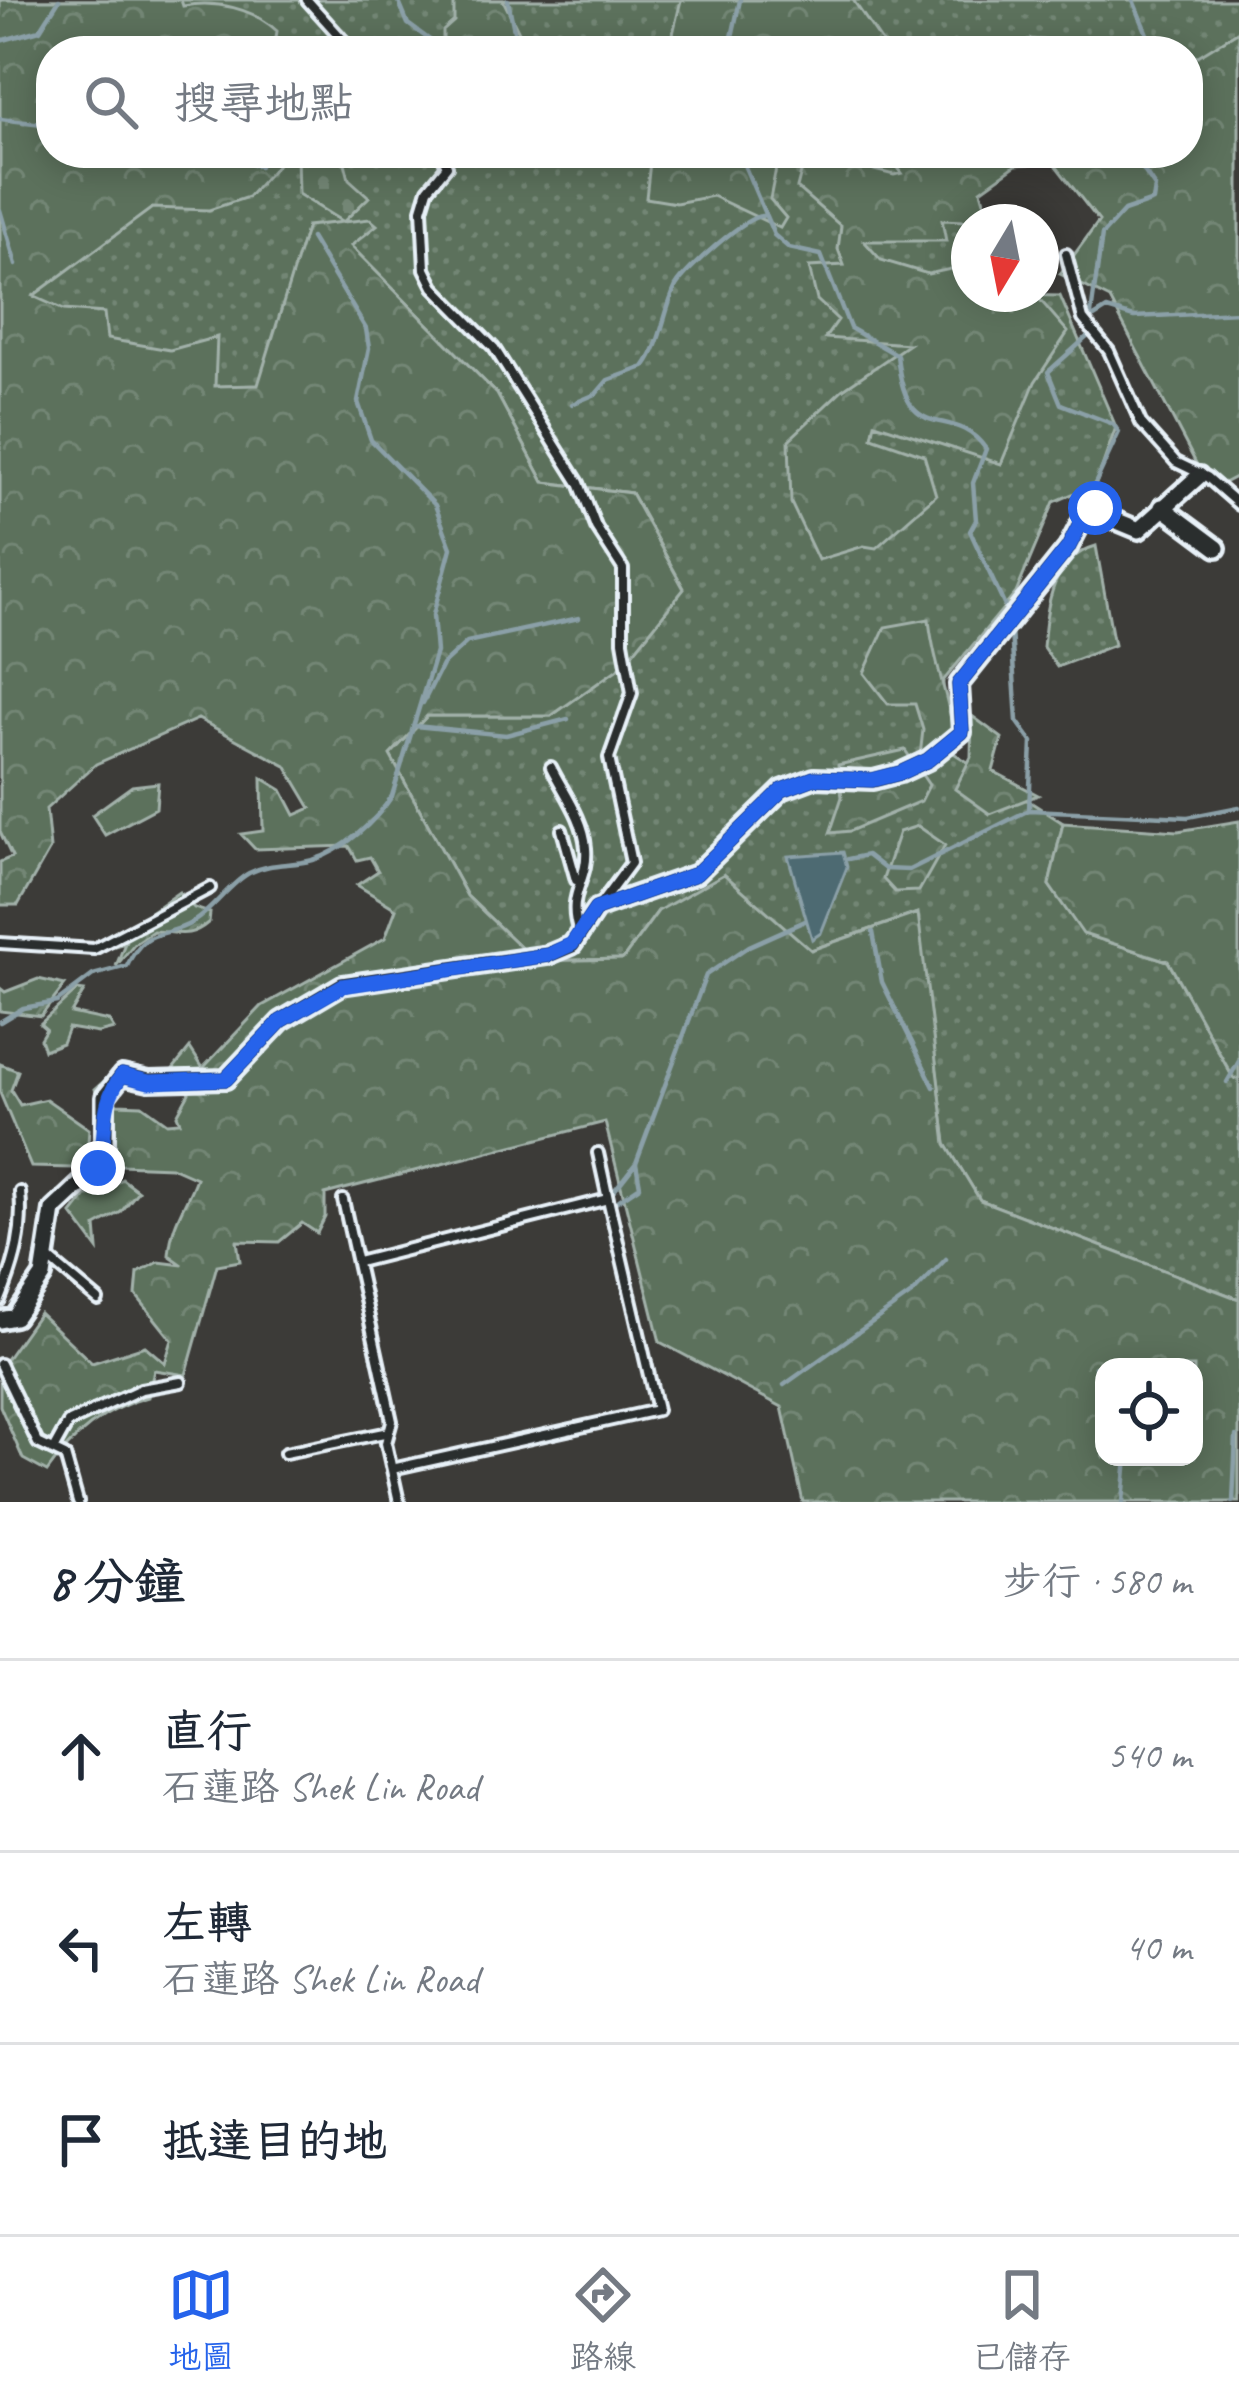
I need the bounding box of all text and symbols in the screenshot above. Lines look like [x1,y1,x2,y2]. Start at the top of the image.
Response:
search box [36,36,1203,168]
icon: search [78,69,144,135]
text: 搜尋地點 [174,75,354,132]
north arrow [951,204,1059,312]
route start [1068,481,1122,535]
route end [71,1141,125,1195]
map controls [1095,1358,1203,1466]
button: locate [1095,1358,1203,1466]
text: 8 分鐘 [48,1550,185,1614]
text: 步行 · 580 m [1003,1557,1191,1606]
text: 直行 [162,1703,252,1760]
icon: ahead [48,1723,114,1789]
text: 540 m [1107,1731,1191,1780]
text: 石蓮路 Shek Lin Road [162,1763,479,1812]
text: 左轉 [162,1895,252,1952]
icon: left [48,1915,114,1981]
text: 40 m [1125,1923,1191,1972]
text: 石蓮路 Shek Lin Road [162,1955,479,2004]
icon: arrive [48,2107,114,2173]
text: 抵達目的地 [162,2113,387,2170]
tab: 地圖 [168,2262,234,2378]
tab: 路線 [570,2262,636,2378]
tab: 已儲存 [972,2262,1071,2378]

